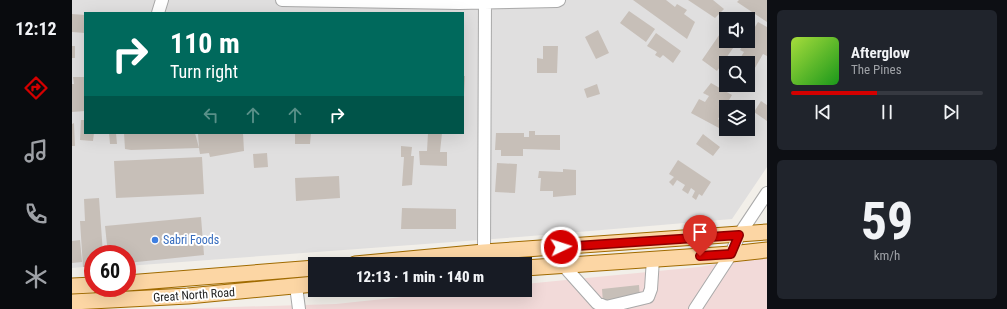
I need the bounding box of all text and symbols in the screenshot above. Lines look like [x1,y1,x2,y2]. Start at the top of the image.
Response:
map controls [719,12,755,136]
button: sound [719,12,755,48]
text: 12:12 [15,18,57,39]
text: 110 m [170,27,240,60]
icon: right [104,28,156,80]
text: Afterglow [851,44,910,62]
button: search [719,56,755,92]
text: Turn right [170,61,238,82]
text: The Pines [851,62,902,77]
icon: directions [22,74,50,102]
button: layers [719,100,755,136]
icon: previous [812,101,834,123]
icon: pause [876,101,898,123]
icon: next [940,101,962,123]
icon: left [200,104,222,126]
icon: ahead [242,104,264,126]
icon: ahead [284,104,306,126]
icon: right [326,104,348,126]
icon: music [22,137,50,165]
text: 59 [861,191,913,252]
icon: phone [22,200,50,228]
pin [683,215,717,256]
icon: arrive [689,221,711,243]
position arrow [540,226,582,268]
place label: Sabri Foods [163,233,219,247]
marker: Sabri Foods [150,235,160,245]
speed limit sign: 60 [84,245,136,297]
text: km/h [874,248,900,263]
icon: climate [22,263,50,291]
text: 12:13 · 1 min · 140 m [356,268,484,286]
street label: Great North Road [153,285,235,305]

